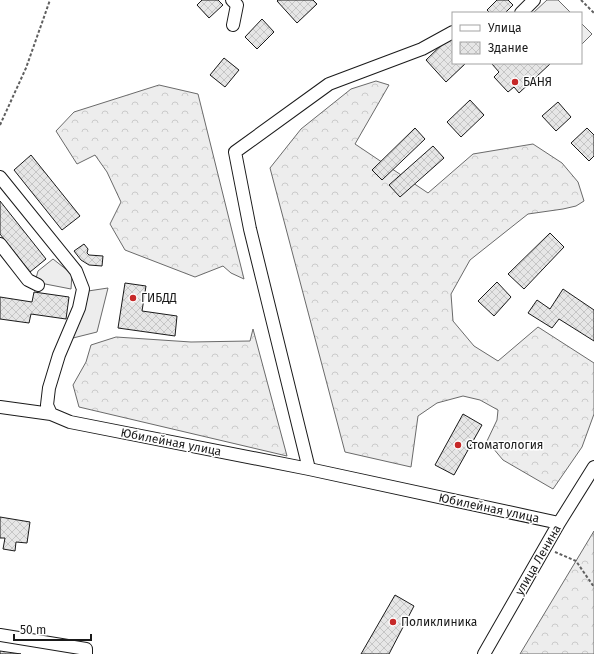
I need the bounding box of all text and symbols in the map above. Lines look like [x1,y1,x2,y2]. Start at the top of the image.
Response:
legend [452,12,582,64]
text: Улица [488,21,522,35]
text: Здание [488,41,528,55]
place label: БАНЯ [523,75,552,89]
marker: БАНЯ [510,77,520,87]
place label: ГИБДД [141,291,177,305]
marker: ГИБДД [128,293,138,303]
street label: Юбилейная улица [119,425,223,459]
place label: Стоматология [466,438,543,452]
marker: Стоматология [453,440,463,450]
street label: Юбилейная улица [437,491,541,525]
street label: улица Ленина [512,522,564,598]
place label: Поликлиника [401,615,477,629]
scale bar [14,616,91,642]
marker: Поликлиника [388,617,398,627]
text: 50 m [20,623,46,637]

